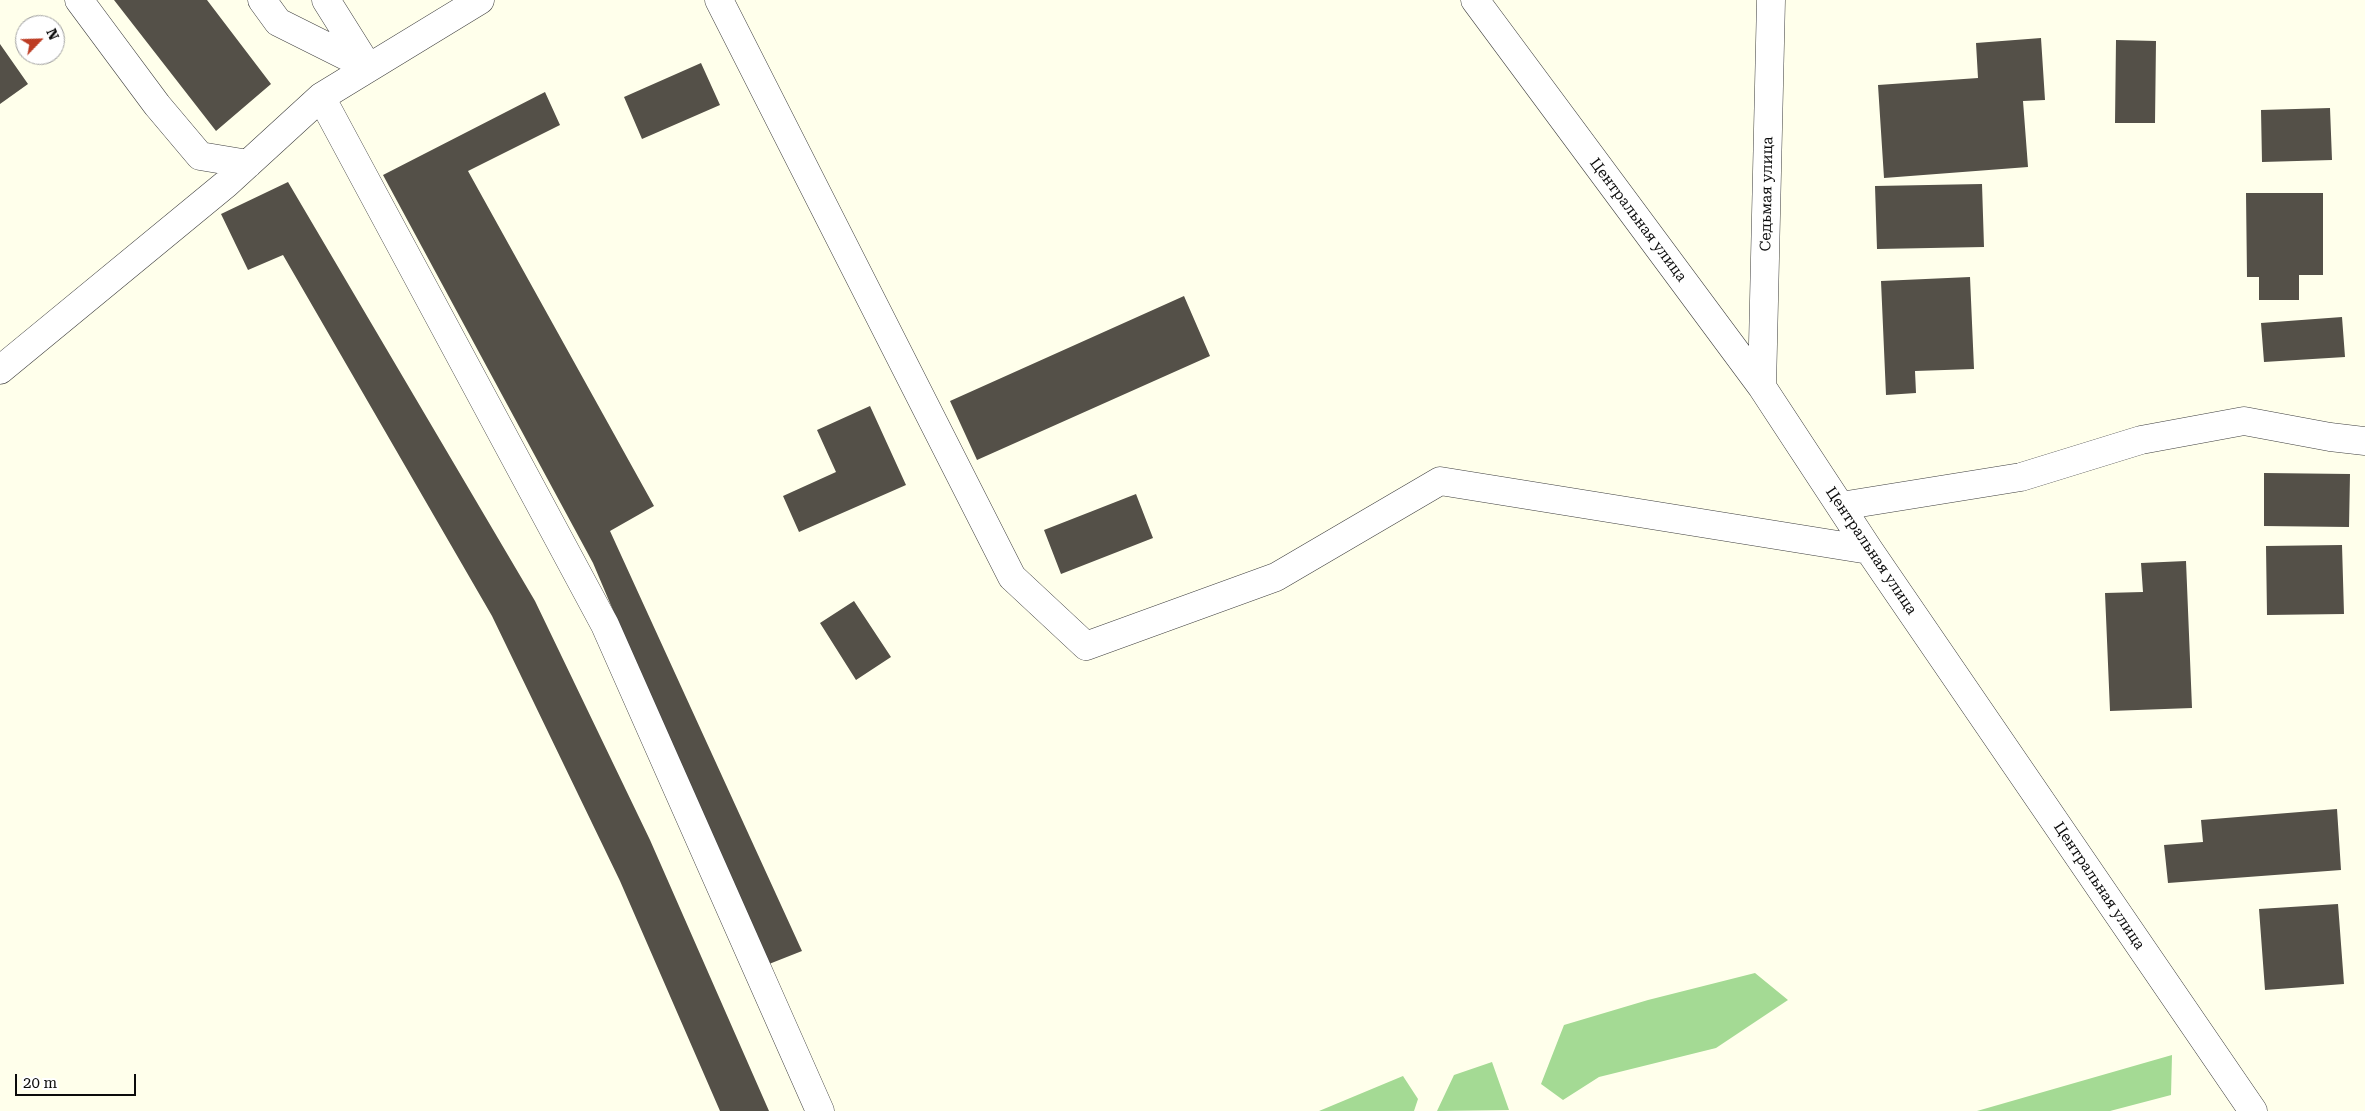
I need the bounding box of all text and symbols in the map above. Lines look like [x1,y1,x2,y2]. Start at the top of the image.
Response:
north arrow [15,15,65,65]
text: N [43,26,62,42]
street label: Седьмая улица [1757,136,1777,252]
street label: Центральная улица [1586,155,1690,285]
street label: Центральная улица [1822,484,1920,618]
street label: Центральная улица [2050,819,2148,953]
scale bar [18,1064,139,1096]
text: 20 m [23,1074,57,1092]

